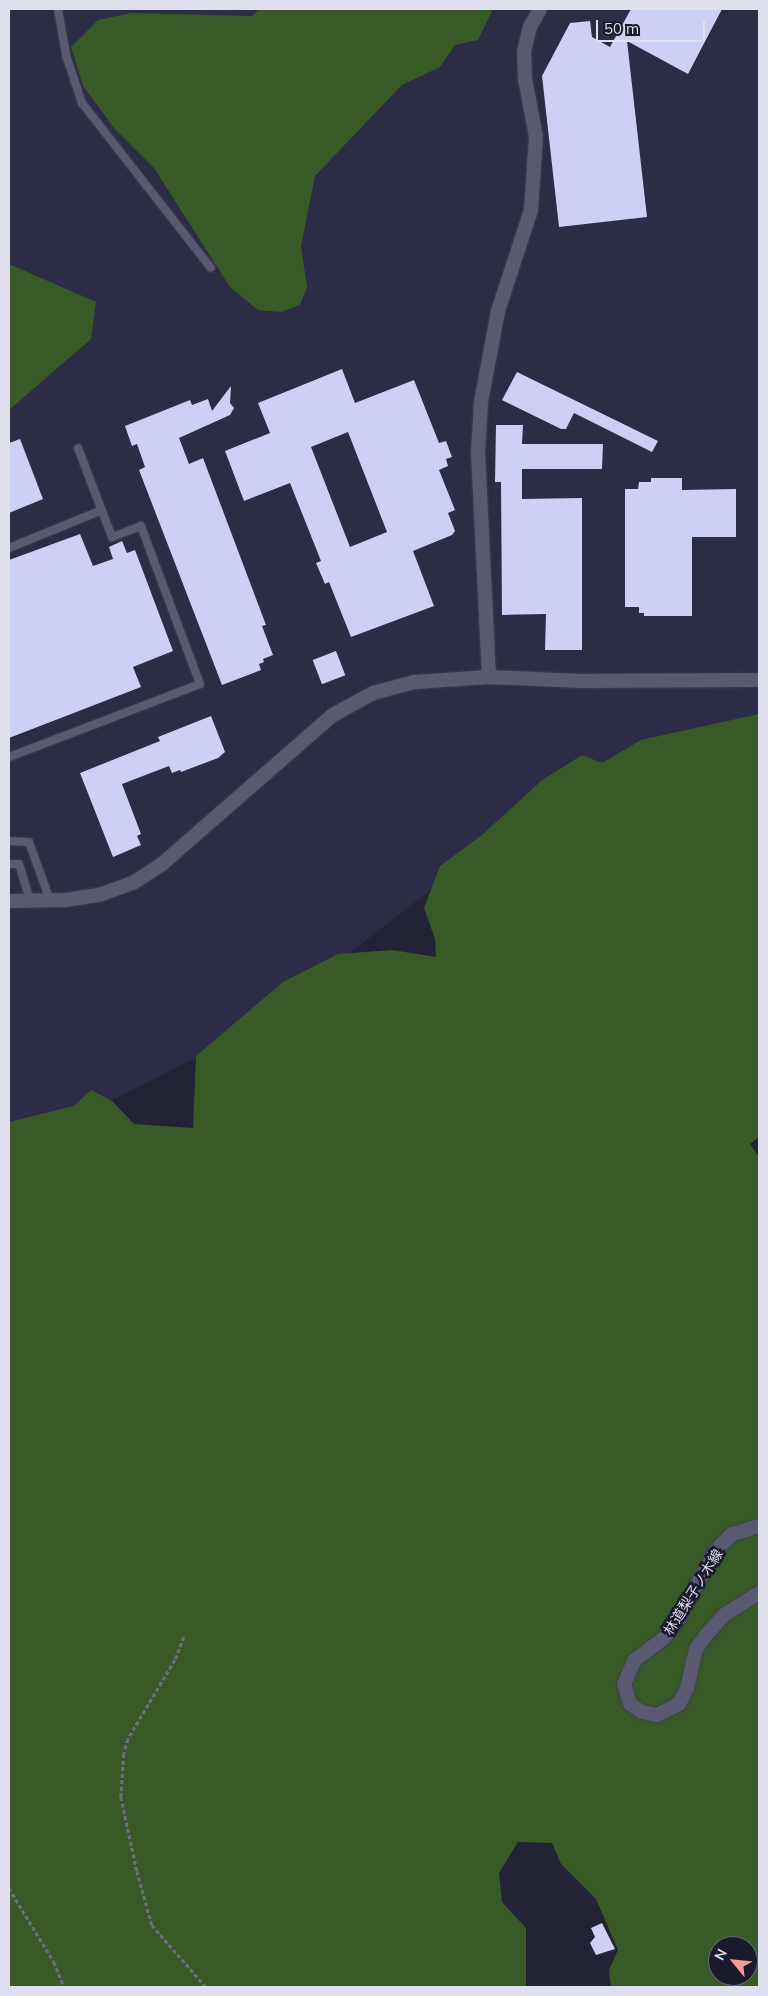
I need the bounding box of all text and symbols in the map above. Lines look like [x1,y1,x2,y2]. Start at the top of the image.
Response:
scale bar [598,10,707,42]
text: 50 m [604,19,639,38]
street label: 林道梨子ノ木線 [660,1546,726,1638]
north arrow [708,1936,758,1986]
text: N [710,1946,731,1963]

